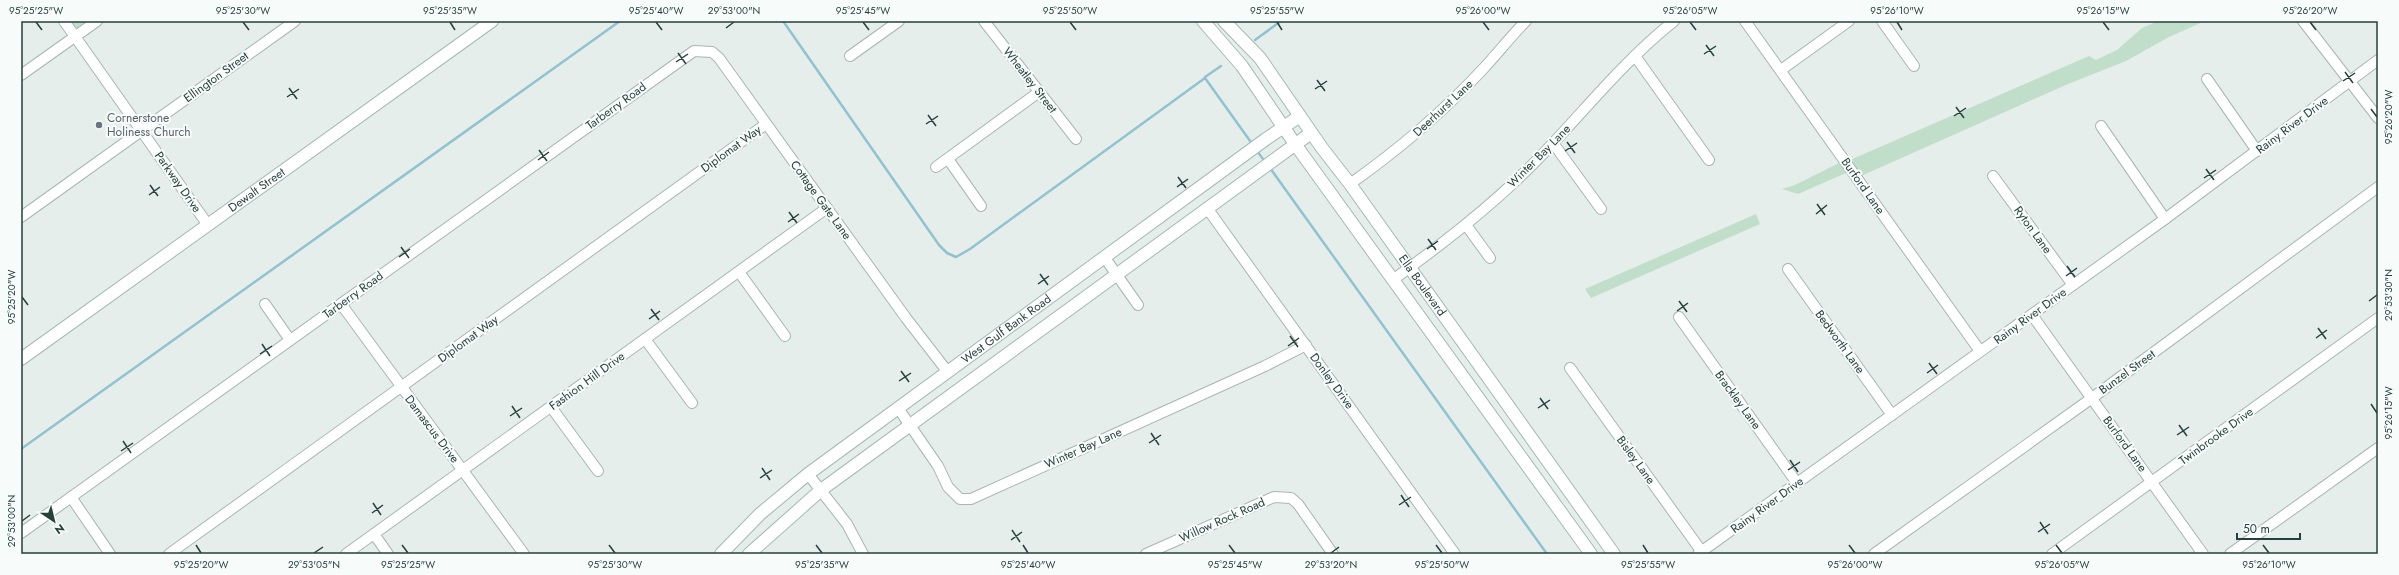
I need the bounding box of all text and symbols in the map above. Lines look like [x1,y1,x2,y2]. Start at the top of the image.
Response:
text: 95°25'25"W [9,3,63,18]
text: 95°25'30"W [216,3,270,18]
text: 95°25'35"W [423,3,477,18]
text: 95°25'40"W [629,3,683,18]
text: 29°53'00"N [708,3,760,18]
text: 95°25'45"W [836,3,890,18]
text: 95°25'50"W [1043,3,1097,18]
text: 95°25'55"W [1250,3,1304,18]
text: 95°26'00"W [1455,3,1511,18]
text: 95°26'05"W [1663,3,1717,18]
text: 95°26'10"W [1870,3,1924,18]
text: 95°26'15"W [2076,3,2130,18]
text: 95°26'20"W [2283,3,2337,18]
street label: Wheatley Street [998,43,1062,117]
street label: Ellington Street [180,47,252,107]
street label: Deerhurst Lane [1409,75,1477,141]
street label: Tarberry Road [582,78,650,134]
text: 95°26'20"W [2381,90,2396,144]
street label: Rainy River Drive [2252,92,2332,158]
place label: Cornerstone Holiness Church [107,109,191,141]
marker: Cornerstone Holiness Church [94,120,104,130]
street label: Winter Bay Lane [1503,120,1575,192]
street label: Diplomat Way [697,121,765,177]
street label: Parkway Drive [150,148,206,216]
street label: Burford Lane [1837,154,1889,218]
street label: Cottage Gate Lane [786,157,856,243]
street label: Dewalt Street [225,163,289,216]
street label: Ryton Lane [2010,202,2056,258]
street label: Ella Boulevard [1394,251,1451,320]
street label: Tarberry Road [319,267,387,323]
text: 29°53'30"N [2381,269,2396,321]
text: 95°25'20"W [4,270,19,324]
street label: Rainy River Drive [1990,283,2070,349]
street label: West Gulf Bank Road [958,290,1055,368]
street label: Bedworth Lane [1811,306,1869,378]
street label: Diplomat Way [434,311,502,367]
street label: Bunzel Street [2095,345,2159,399]
street label: Fashion Hill Drive [545,347,629,415]
street label: Donley Drive [1306,349,1358,413]
street label: Brackley Lane [1710,367,1766,433]
text: 95°26'15"W [2381,386,2396,440]
street label: Damascus Drive [400,391,464,467]
street label: Twinbrooke Drive [2175,403,2257,469]
street label: Burford Lane [2099,412,2151,476]
street label: Winter Bay Lane [1041,423,1125,473]
street label: Bisley Lane [1612,432,1660,488]
street label: Rainy River Drive [1727,472,1807,538]
street label: Willow Rock Road [1176,493,1268,547]
text: 29°53'00"N [4,495,19,547]
north arrow [34,501,74,541]
scale bar [2237,515,2300,541]
text: N [52,520,68,538]
text: 50 m [2243,520,2270,538]
text: 95°25'20"W [174,557,228,572]
text: 29°53'05"N [288,557,340,572]
text: 95°25'25"W [381,557,435,572]
text: 95°25'30"W [588,557,642,572]
text: 95°25'35"W [795,557,849,572]
text: 95°25'40"W [1001,557,1055,572]
text: 95°25'45"W [1208,557,1262,572]
text: 29°53'20"N [1305,557,1357,572]
text: 95°25'50"W [1415,557,1469,572]
text: 95°25'55"W [1621,557,1675,572]
text: 95°26'00"W [1827,557,1883,572]
text: 95°26'05"W [2035,557,2089,572]
text: 95°26'10"W [2242,557,2296,572]

